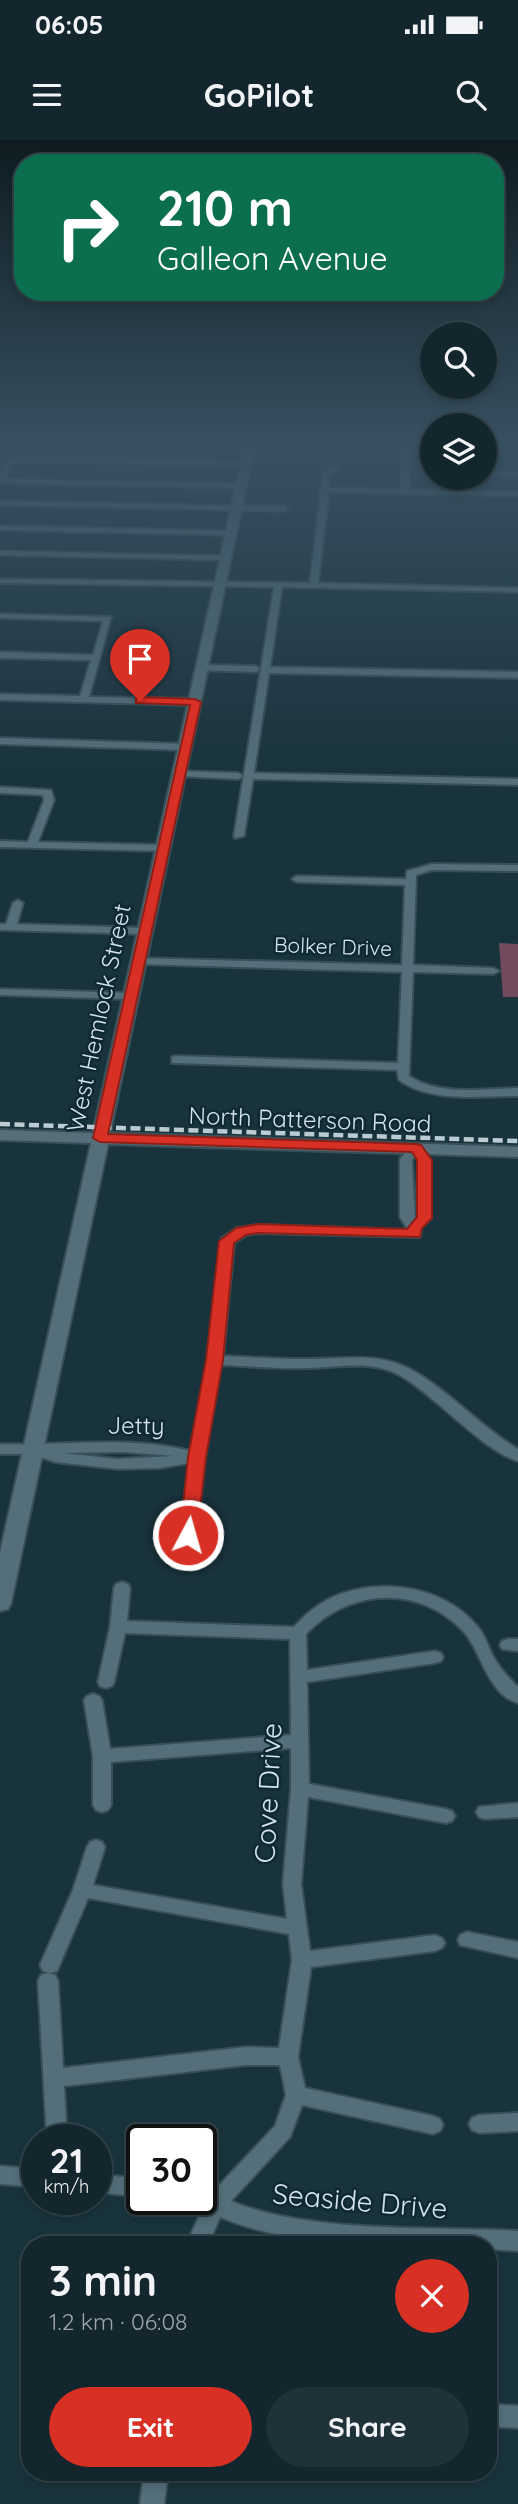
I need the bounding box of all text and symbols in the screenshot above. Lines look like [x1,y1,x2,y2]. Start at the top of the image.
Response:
text: 06:05 [35,8,103,41]
text: GoPilot [204,75,314,115]
icon: menu [28,76,66,114]
icon: search [452,76,490,114]
text: 210 m [157,177,293,238]
icon: right [42,182,133,273]
text: Galleon Avenue [157,238,388,278]
map controls [420,322,497,490]
button: search [420,322,497,399]
button: layers [420,413,497,490]
pin [110,629,170,701]
icon: arrive [121,640,159,678]
street label: West Hemlock Street [59,901,137,1134]
street label: Bolker Drive [274,931,393,961]
street label: North Patterson Road [188,1100,432,1138]
street label: Jetty [107,1410,165,1440]
position arrow [151,1498,225,1572]
street label: Cove Drive [246,1722,289,1864]
speed limit sign: 30 [126,2124,217,2215]
text: 21 [50,2138,83,2182]
text: km/h [44,2175,89,2198]
street label: Seaside Drive [271,2175,449,2226]
text: 3 min [49,2254,157,2307]
button: close [395,2259,469,2333]
text: 1.2 km · 06:08 [49,2307,187,2336]
button: Exit [49,2387,252,2467]
button: Share [266,2387,469,2467]

